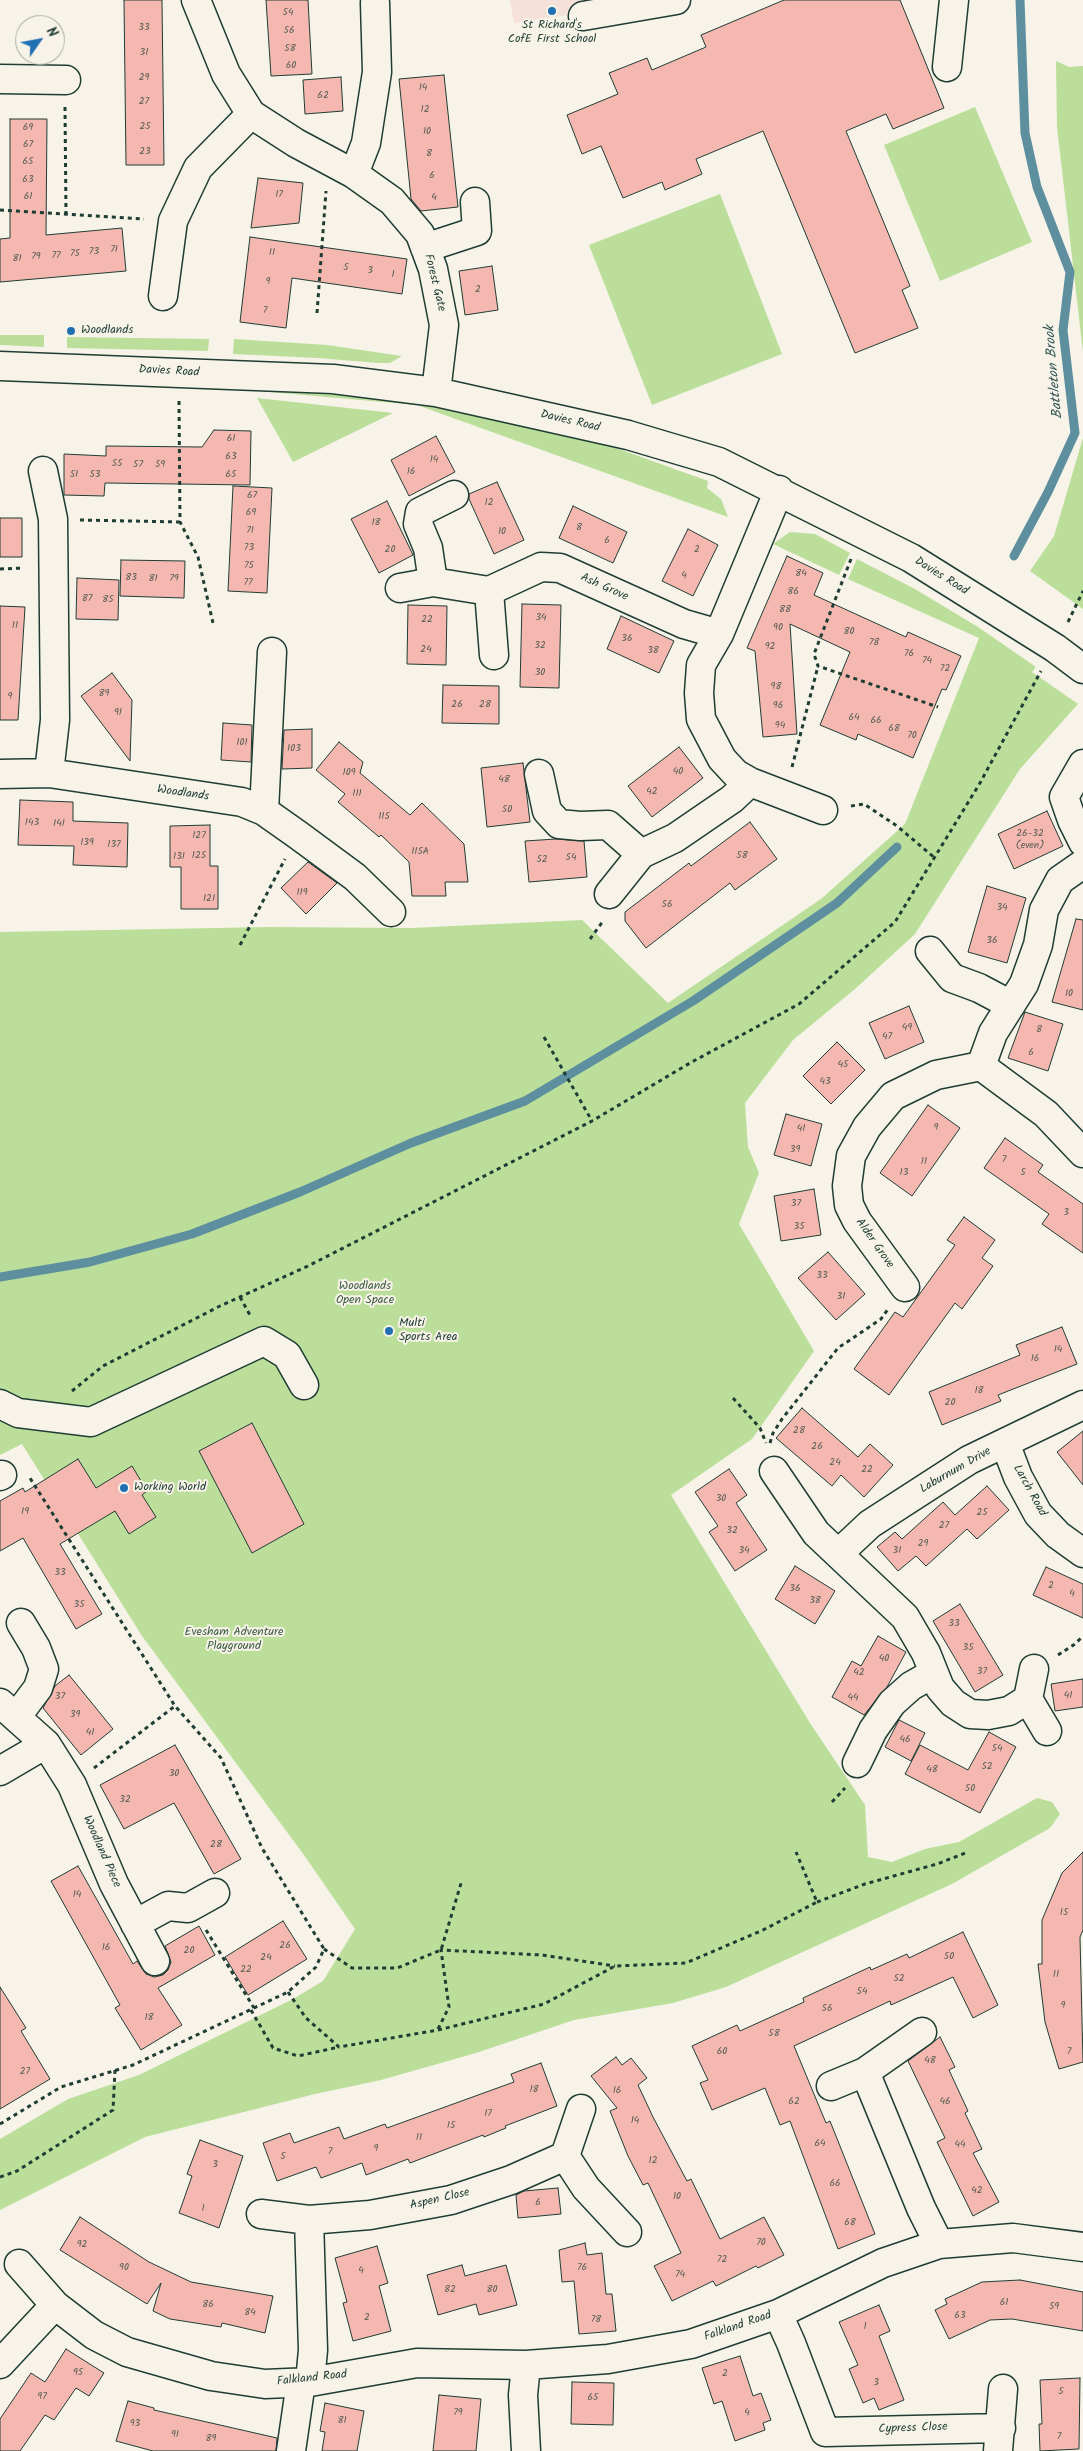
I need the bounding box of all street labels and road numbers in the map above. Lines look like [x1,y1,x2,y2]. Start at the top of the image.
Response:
street label: Forest Gate [420,253,448,313]
street label: Davies Road [138,363,200,381]
street label: Davies Road [539,408,601,436]
street label: Davies Road [911,555,971,599]
street label: Ash Grove [578,571,630,605]
street label: Woodlands [156,783,210,805]
street label: Alder Grove [852,1216,896,1272]
street label: Laburnum Drive [918,1445,994,1497]
street label: Larch Road [1009,1463,1049,1519]
street label: Woodland Piece [79,1814,123,1890]
street label: Aspen Close [409,2186,471,2214]
street label: Falkland Road [702,2309,774,2345]
street label: Falkland Road [276,2368,348,2390]
street label: Cypress Close [878,2421,948,2437]

